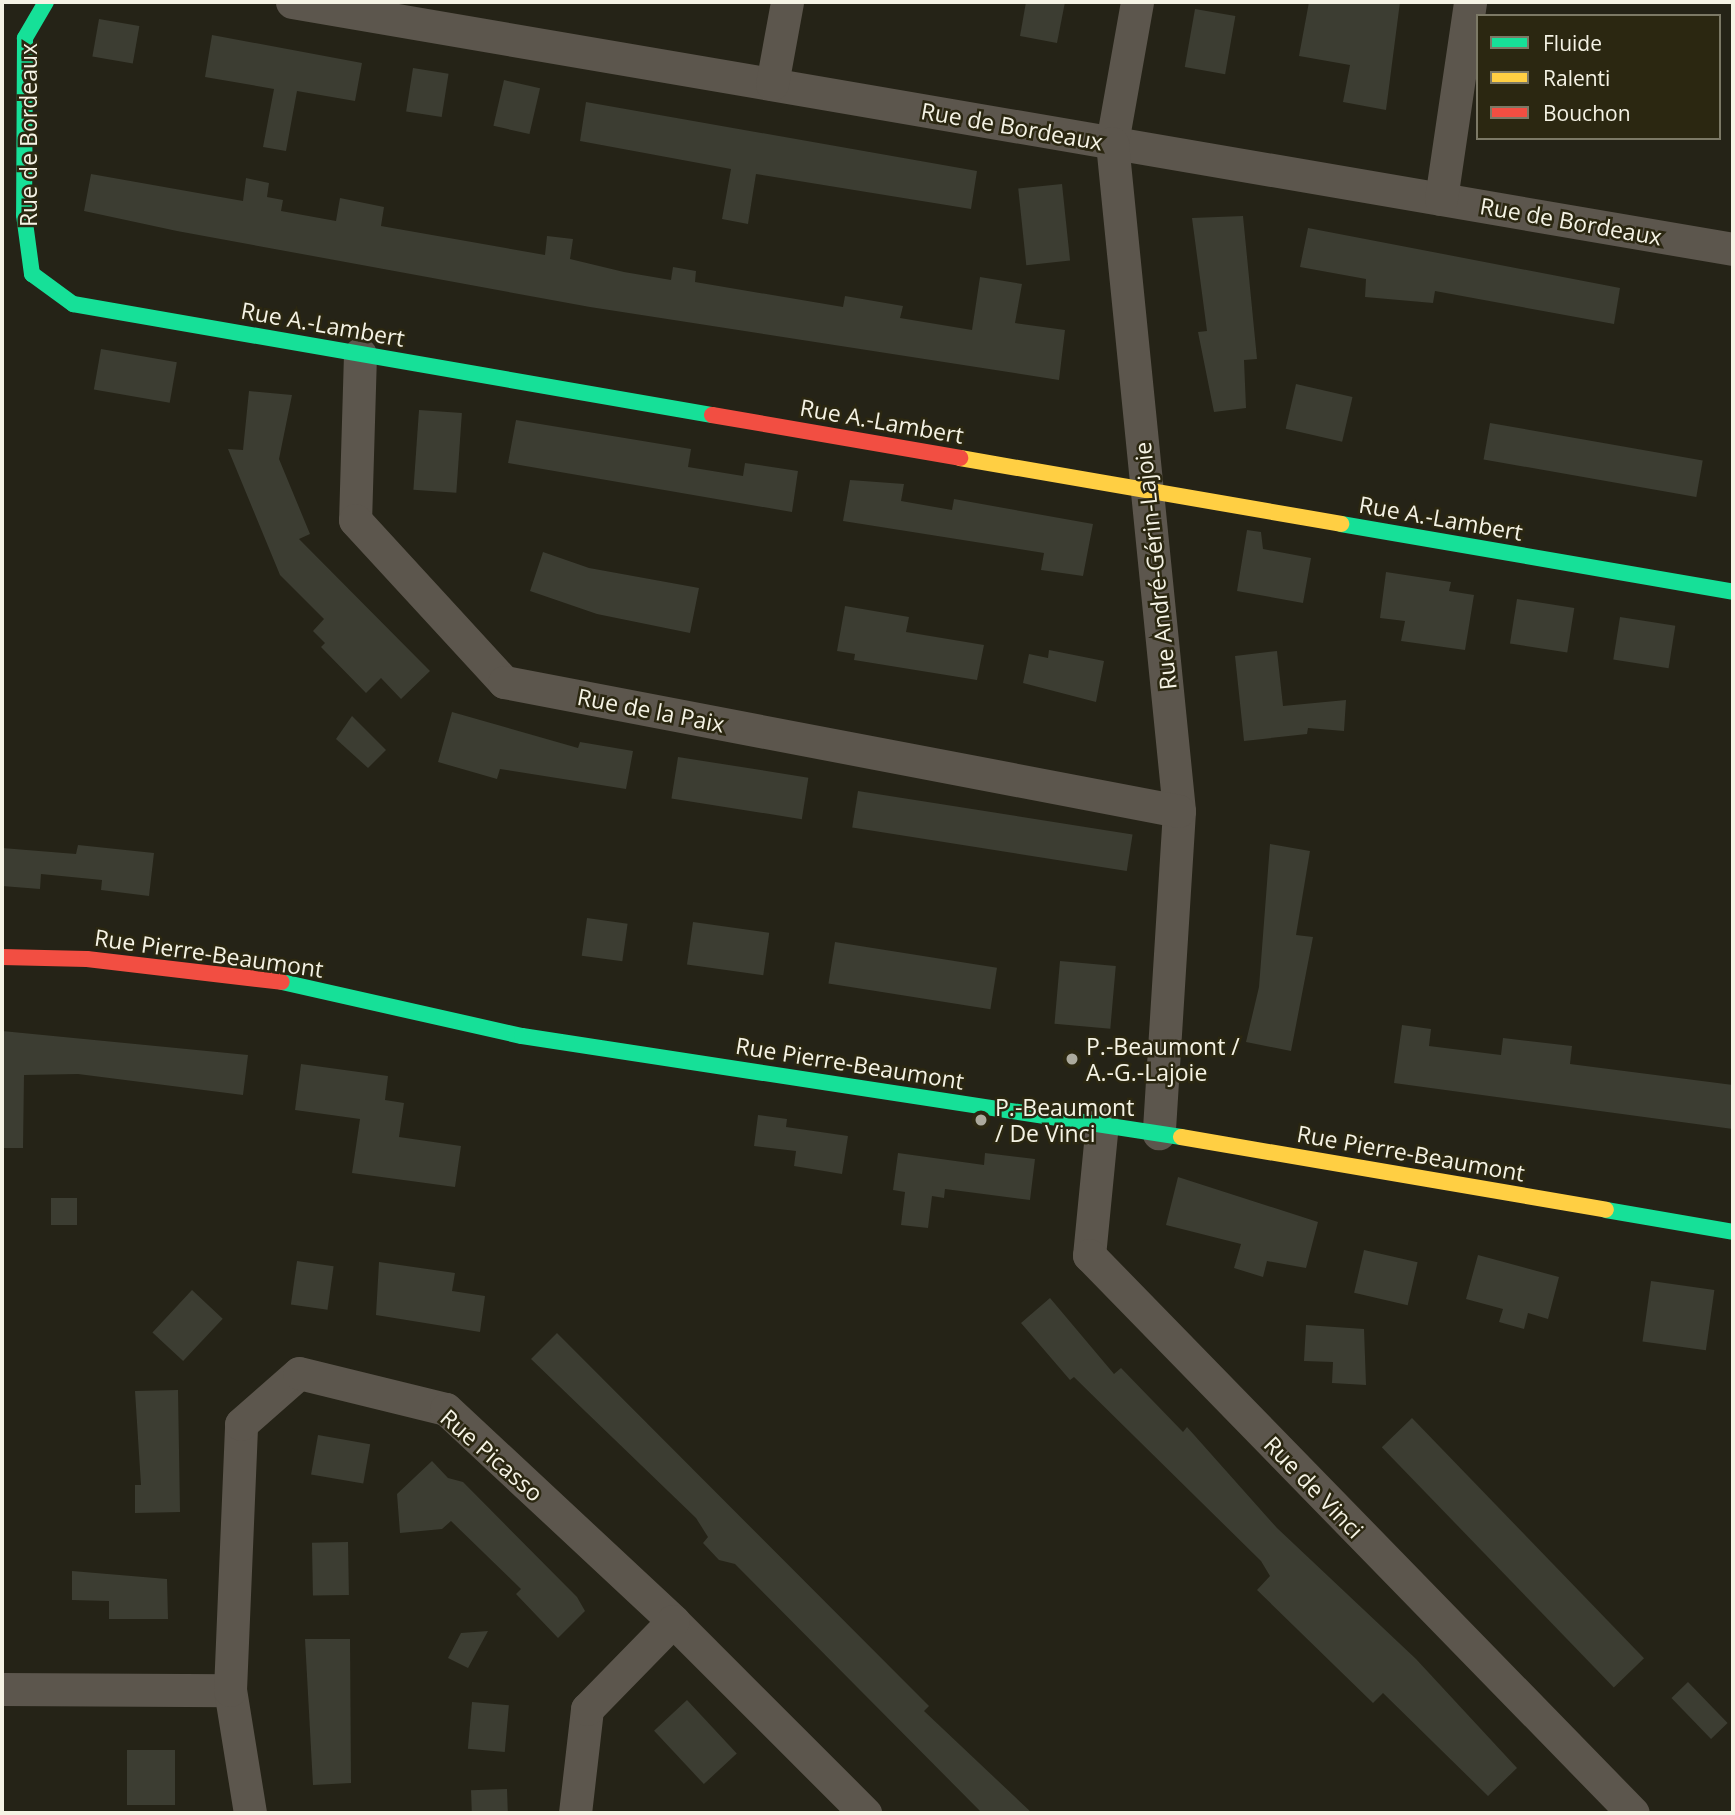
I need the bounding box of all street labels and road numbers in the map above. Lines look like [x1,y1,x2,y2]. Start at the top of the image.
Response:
street label: Rue de Bordeaux [14,43,42,227]
street label: Rue de Bordeaux [919,96,1105,156]
street label: Rue de Bordeaux [1478,191,1664,251]
street label: Rue A.-Lambert [239,296,407,352]
street label: Rue A.-Lambert [798,393,966,449]
street label: Rue André-Gérin-Lajoie [1128,441,1182,691]
street label: Rue A.-Lambert [1357,490,1525,546]
street label: Rue de la Paix [575,682,727,738]
street label: Rue Pierre-Beaumont [93,923,325,983]
street label: Rue Pierre-Beaumont [734,1031,966,1095]
street label: Rue Pierre-Beaumont [1295,1119,1527,1187]
street label: Rue Picasso [435,1403,549,1507]
street label: Rue de Vinci [1259,1430,1369,1544]

